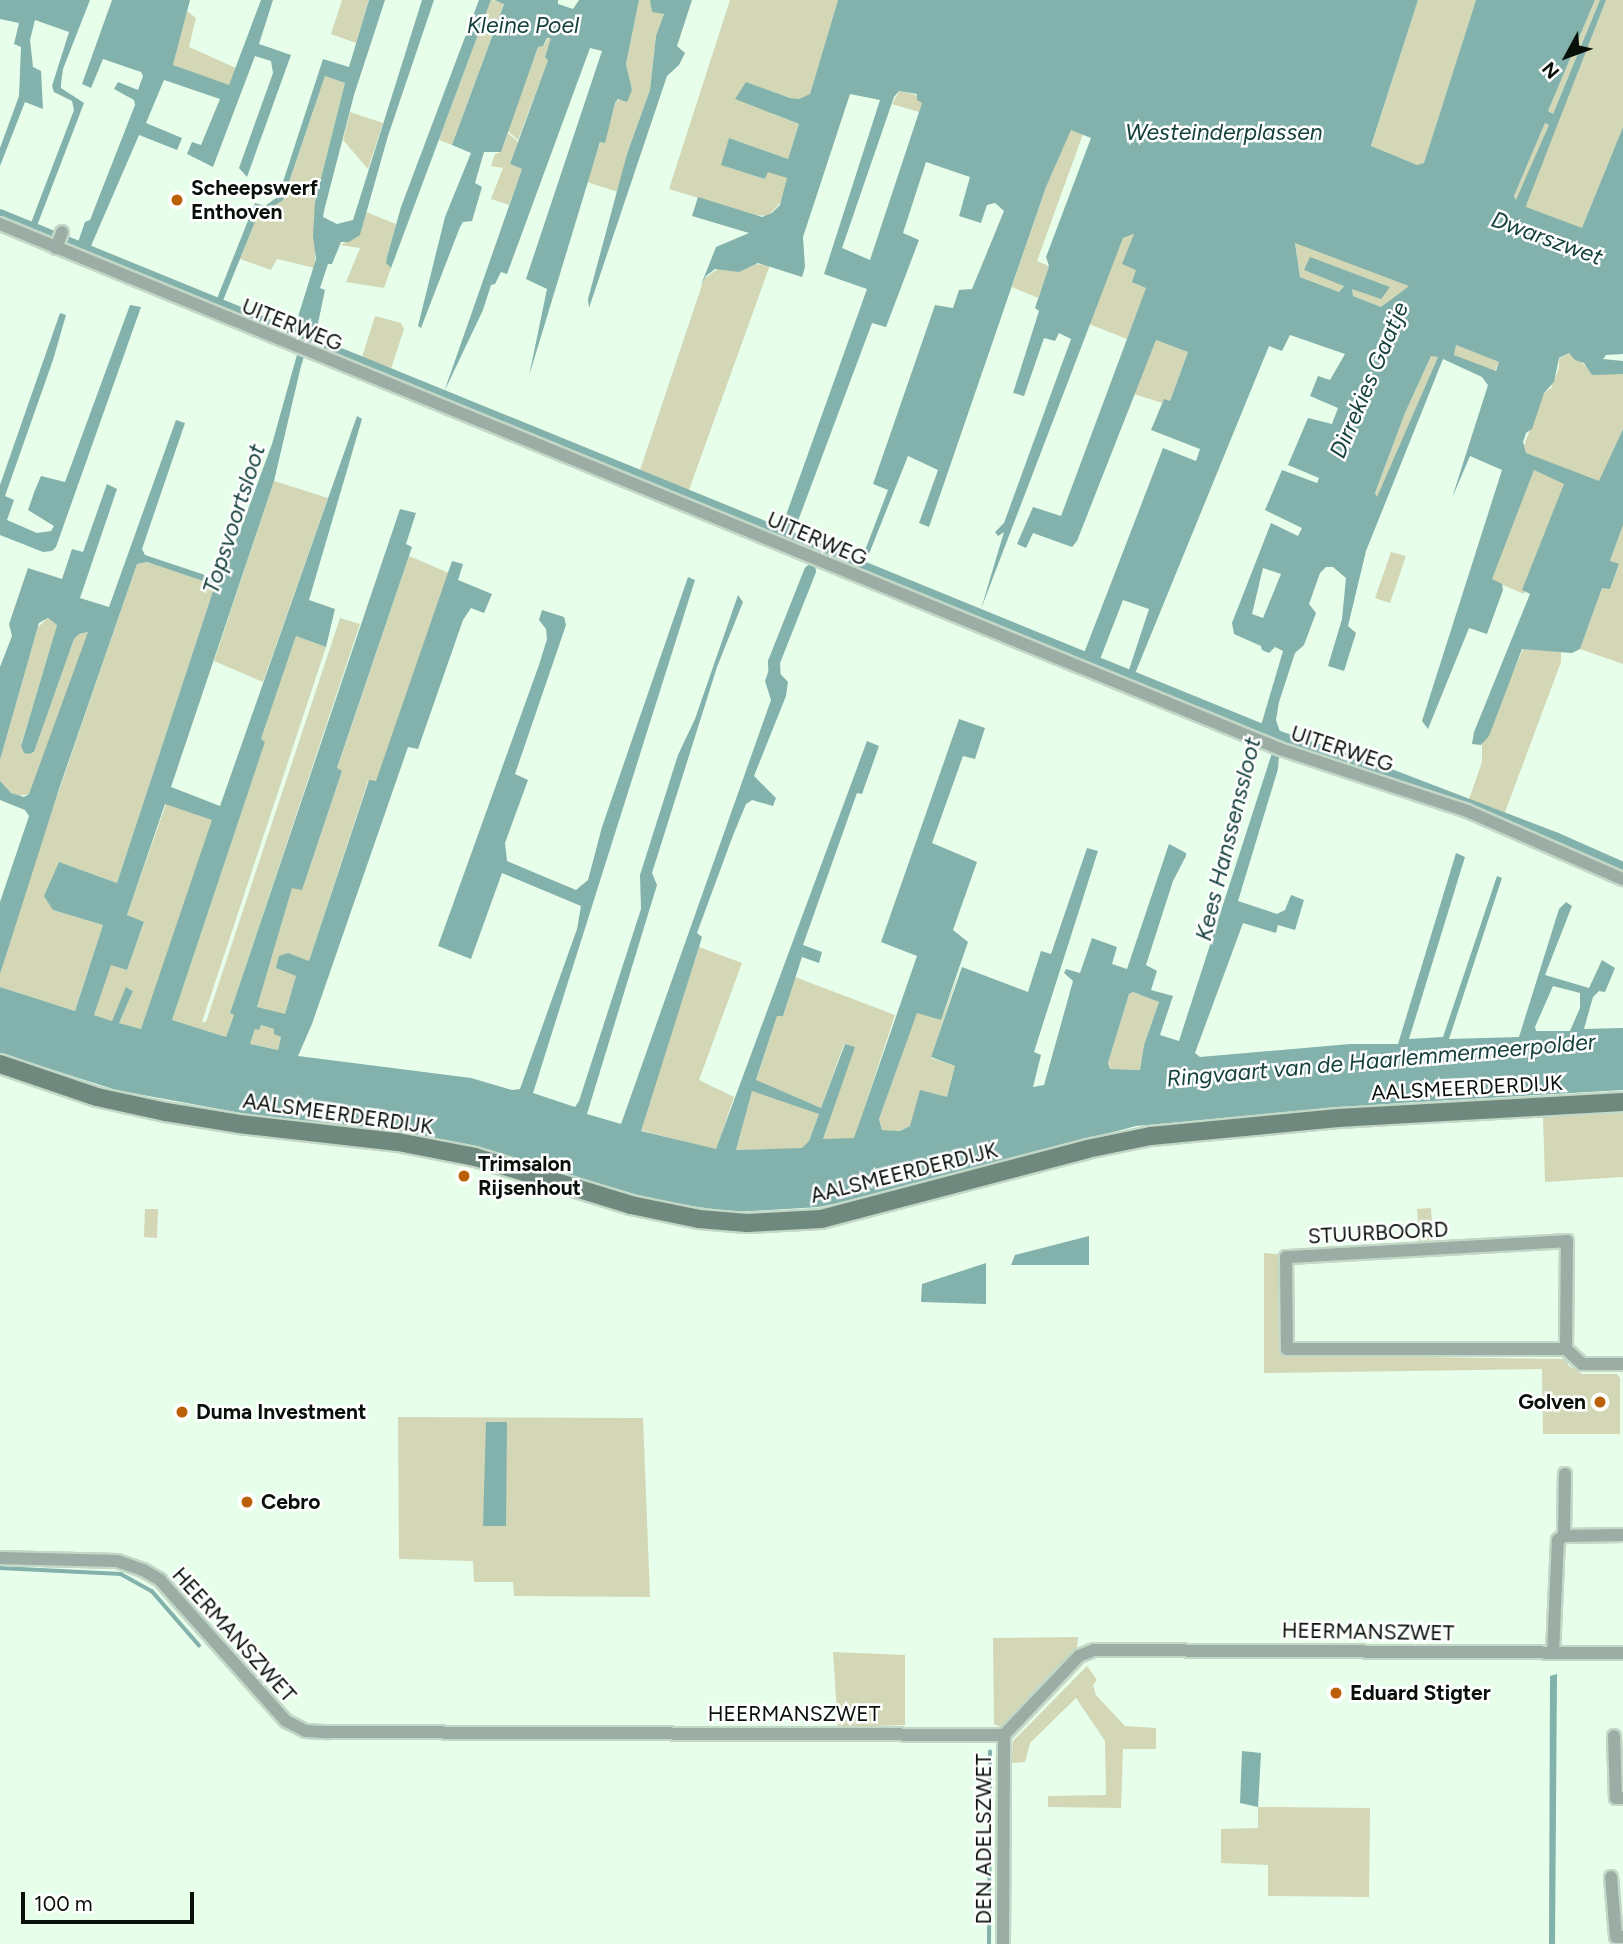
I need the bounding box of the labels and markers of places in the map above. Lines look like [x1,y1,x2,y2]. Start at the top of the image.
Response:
place label: Scheepswerf Enthoven [191,175,318,225]
marker: Scheepswerf Enthoven [169,192,185,208]
place label: Trimsalon Rijsenhout [478,1151,581,1201]
marker: Trimsalon Rijsenhout [456,1168,472,1184]
place label: Golven [1518,1389,1586,1415]
marker: Golven [1592,1394,1608,1410]
place label: Duma Investment [196,1399,366,1425]
marker: Duma Investment [174,1404,190,1420]
place label: Cebro [261,1489,321,1515]
marker: Cebro [239,1494,255,1510]
place label: Eduard Stigter [1350,1680,1491,1706]
marker: Eduard Stigter [1328,1685,1344,1701]

